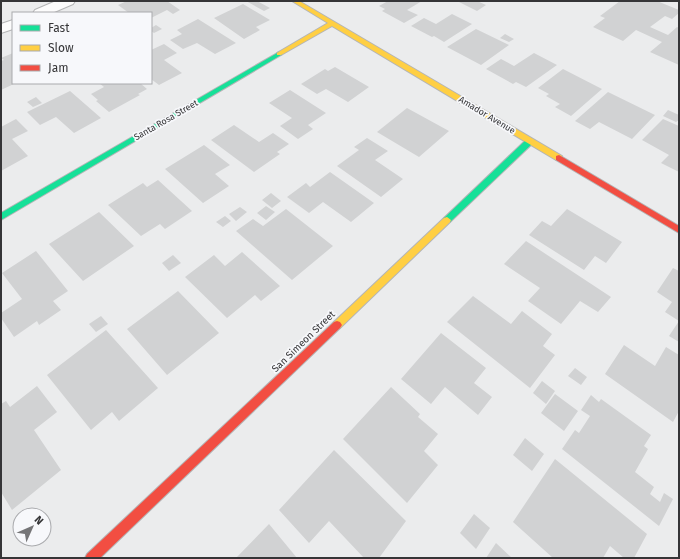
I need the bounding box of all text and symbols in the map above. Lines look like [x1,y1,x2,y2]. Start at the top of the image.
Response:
legend [12,12,152,84]
text: Fast [48,21,70,35]
text: Slow [48,41,74,55]
text: Jam [48,61,68,75]
street label: Amador Avenue [457,94,517,136]
street label: Santa Rosa Street [132,97,200,142]
street label: San Simeon Street [270,308,338,375]
north arrow [12,507,52,547]
text: N [32,513,46,527]

